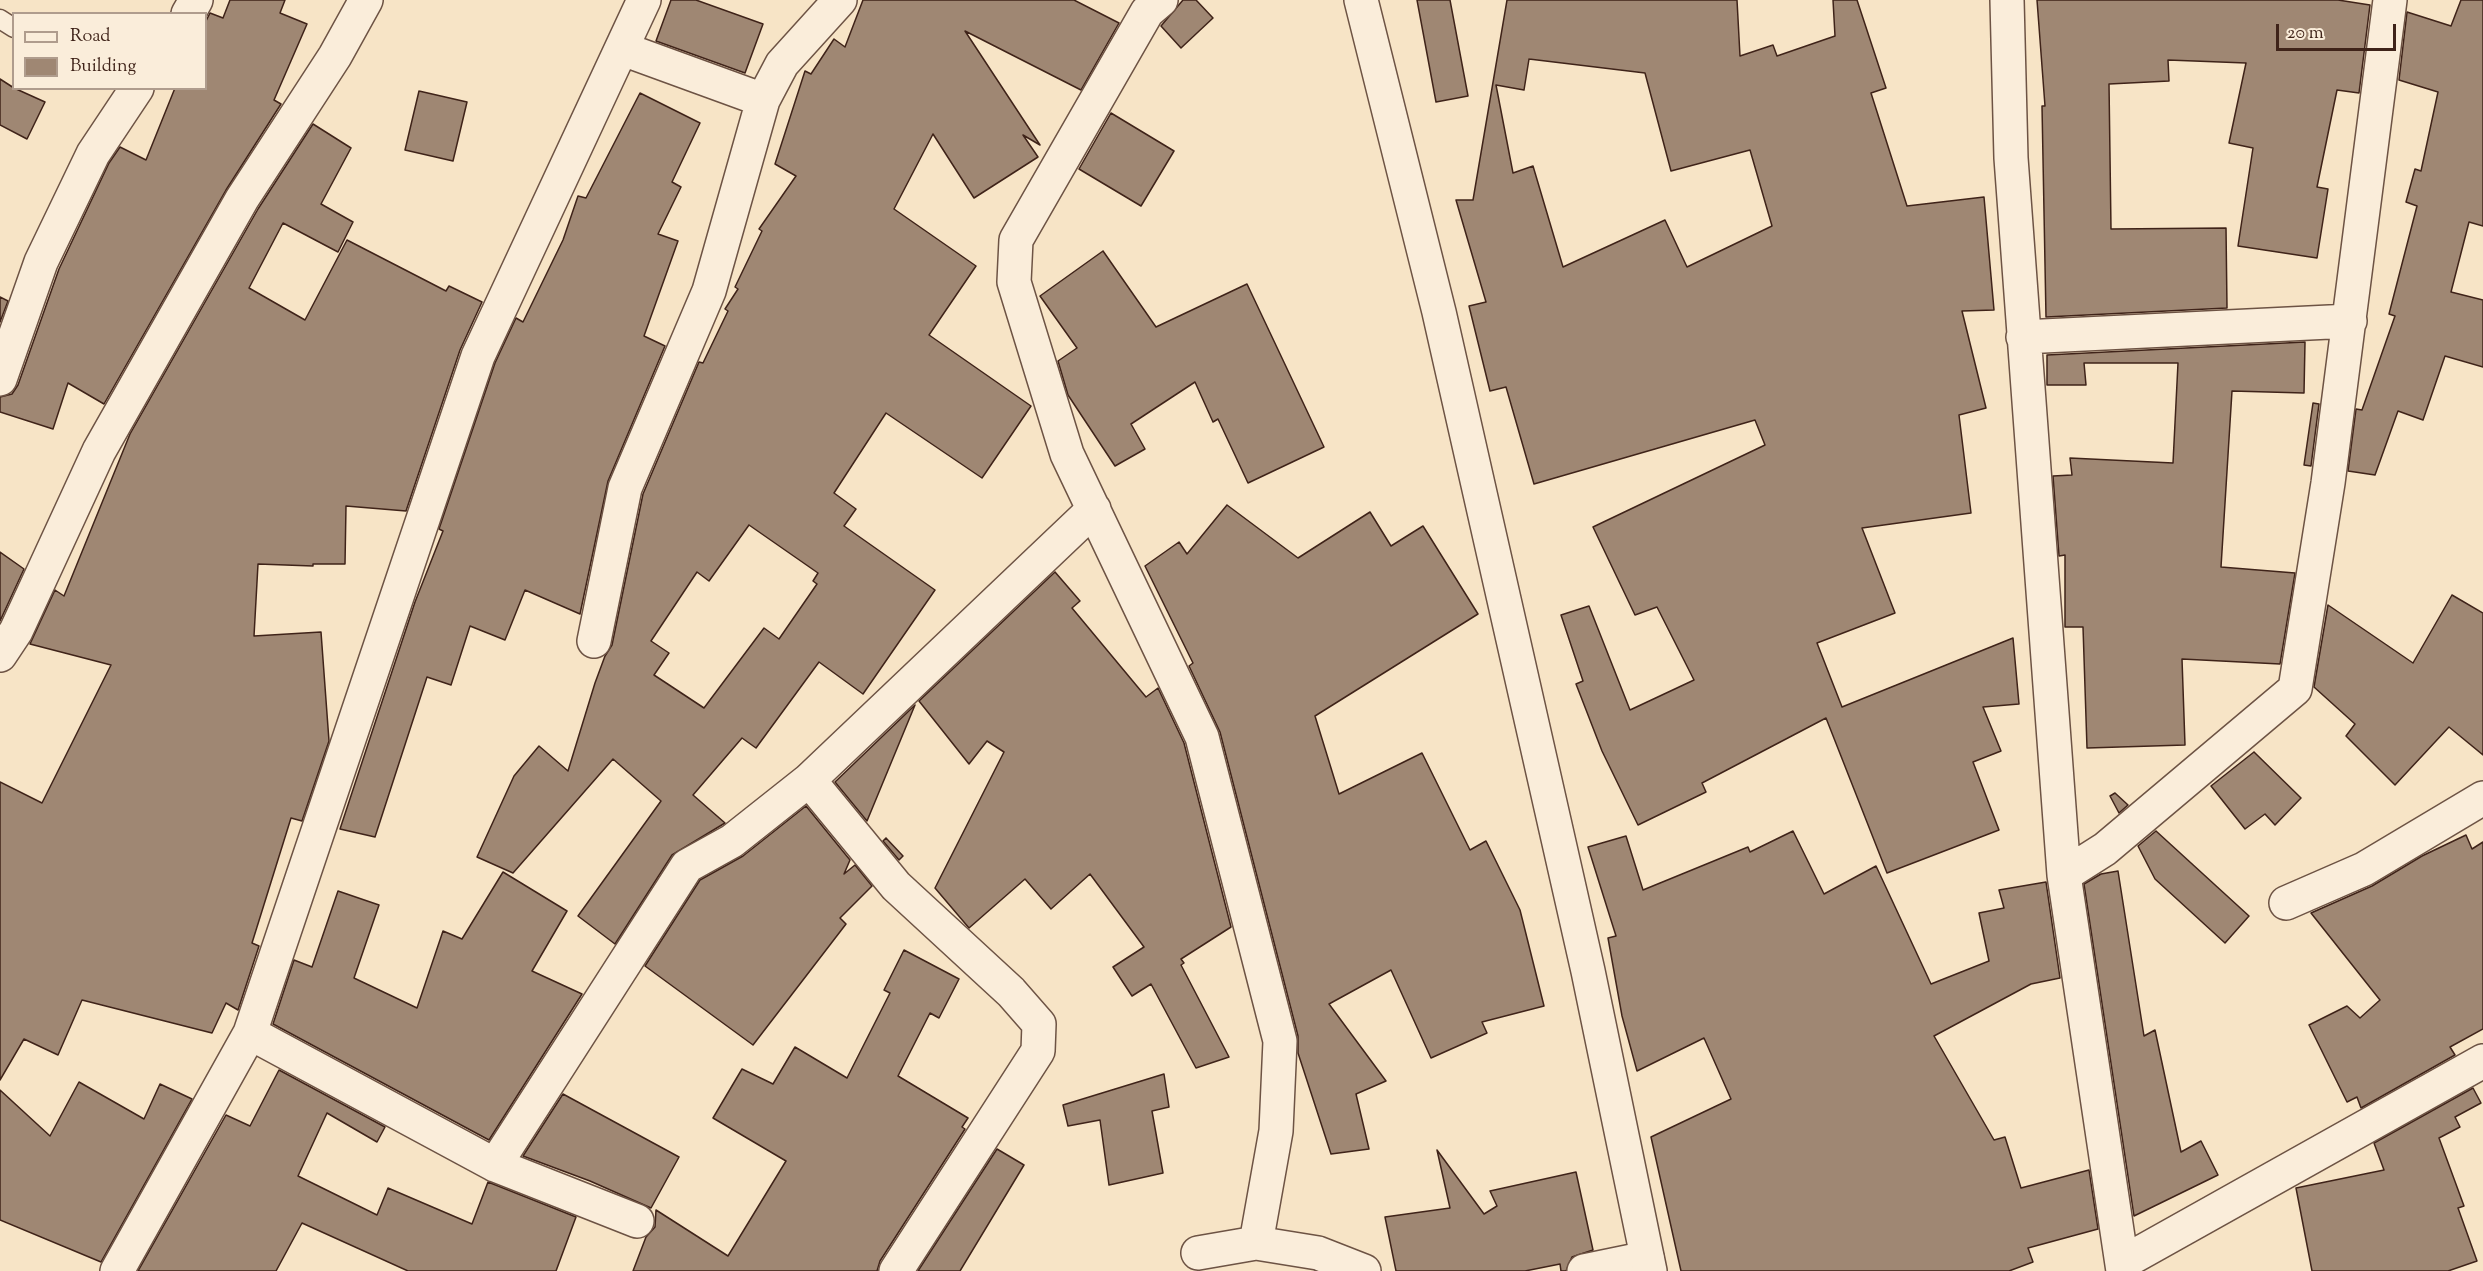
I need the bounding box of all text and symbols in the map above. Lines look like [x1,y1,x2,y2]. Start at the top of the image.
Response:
legend [12,12,207,90]
scale bar [2279,12,2399,50]
text: 20 m [2287,21,2324,47]
text: Road [70,24,110,50]
text: Building [70,54,136,80]

